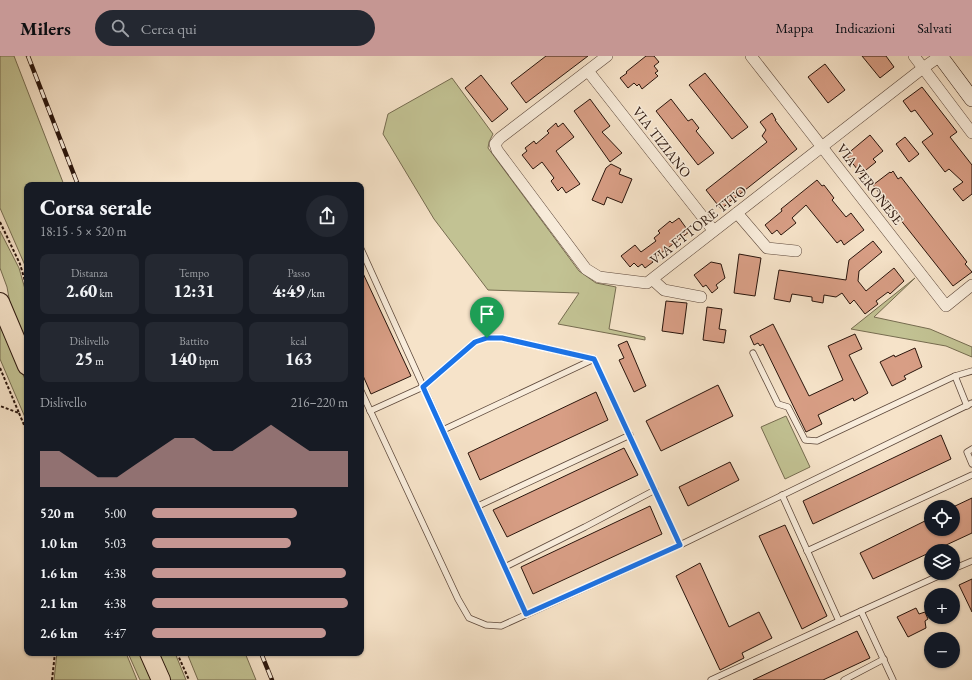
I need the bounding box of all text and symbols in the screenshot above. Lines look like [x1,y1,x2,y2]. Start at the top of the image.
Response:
search box [95,10,375,46]
text: Milers [20,16,71,41]
icon: search [109,17,131,39]
text: Cerca qui [141,19,197,38]
text: Mappa [776,19,813,37]
text: Indicazioni [835,19,895,37]
text: Salvati [917,19,952,37]
street label: VIA TIZIANO [629,103,696,181]
street label: VIA VERONESE [833,140,907,228]
street label: VIA ETTORE TITO [646,181,750,269]
text: Corsa serale [40,193,152,222]
button: share [306,195,348,237]
text: 18:15 · 5 × 520 m [40,223,127,240]
text: Distanza [71,266,108,280]
text: Tempo [179,266,209,280]
text: Passo [287,266,310,280]
text: 2.60 [65,280,97,302]
text: 12:31 [173,280,215,302]
text: 4:49 [272,280,305,302]
text: km [97,286,113,300]
text: /km [305,286,325,300]
pin [470,297,504,338]
icon: arrive [476,303,498,325]
text: Dislivello [70,334,109,348]
text: Battito [179,334,209,348]
text: kcal [290,334,307,348]
text: 25 [75,348,93,370]
text: 140 [169,348,197,370]
text: 163 [285,348,312,370]
text: m [93,354,104,368]
text: bpm [197,354,219,368]
text: Dislivello [40,394,87,411]
text: 216–220 m [291,394,348,411]
map controls [924,500,960,668]
button: locate [924,500,960,536]
text: 520 m [40,505,74,522]
text: 5:00 [104,505,126,522]
text: 1.0 km [40,535,78,552]
text: 5:03 [104,535,126,552]
button: layers [924,544,960,580]
text: 1.6 km [40,565,78,582]
text: 4:38 [104,565,126,582]
button: + [924,588,960,624]
text: 2.1 km [40,595,78,612]
text: 4:38 [104,595,126,612]
text: 2.6 km [40,625,78,642]
text: 4:47 [104,625,126,642]
button: − [924,632,960,668]

